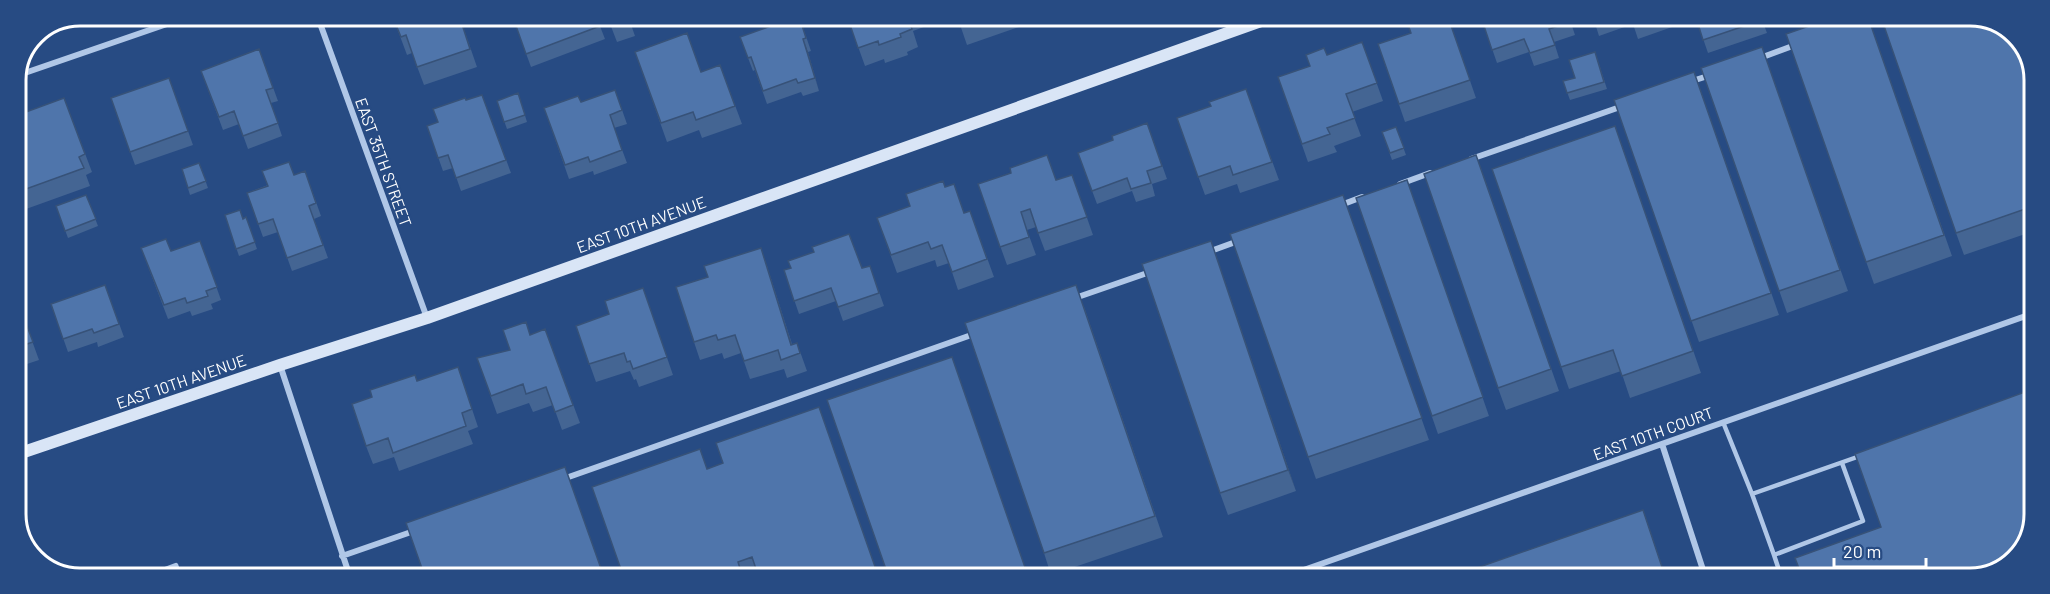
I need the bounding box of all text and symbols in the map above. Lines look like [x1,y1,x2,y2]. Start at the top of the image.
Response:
street label: EAST 35TH STREET [352,95,416,229]
street label: EAST 10TH AVENUE [574,192,708,256]
street label: EAST 10TH AVENUE [114,350,248,412]
street label: EAST 10TH COURT [1590,402,1716,464]
scale bar [1834,531,1926,569]
text: 20 m [1843,540,1881,562]

